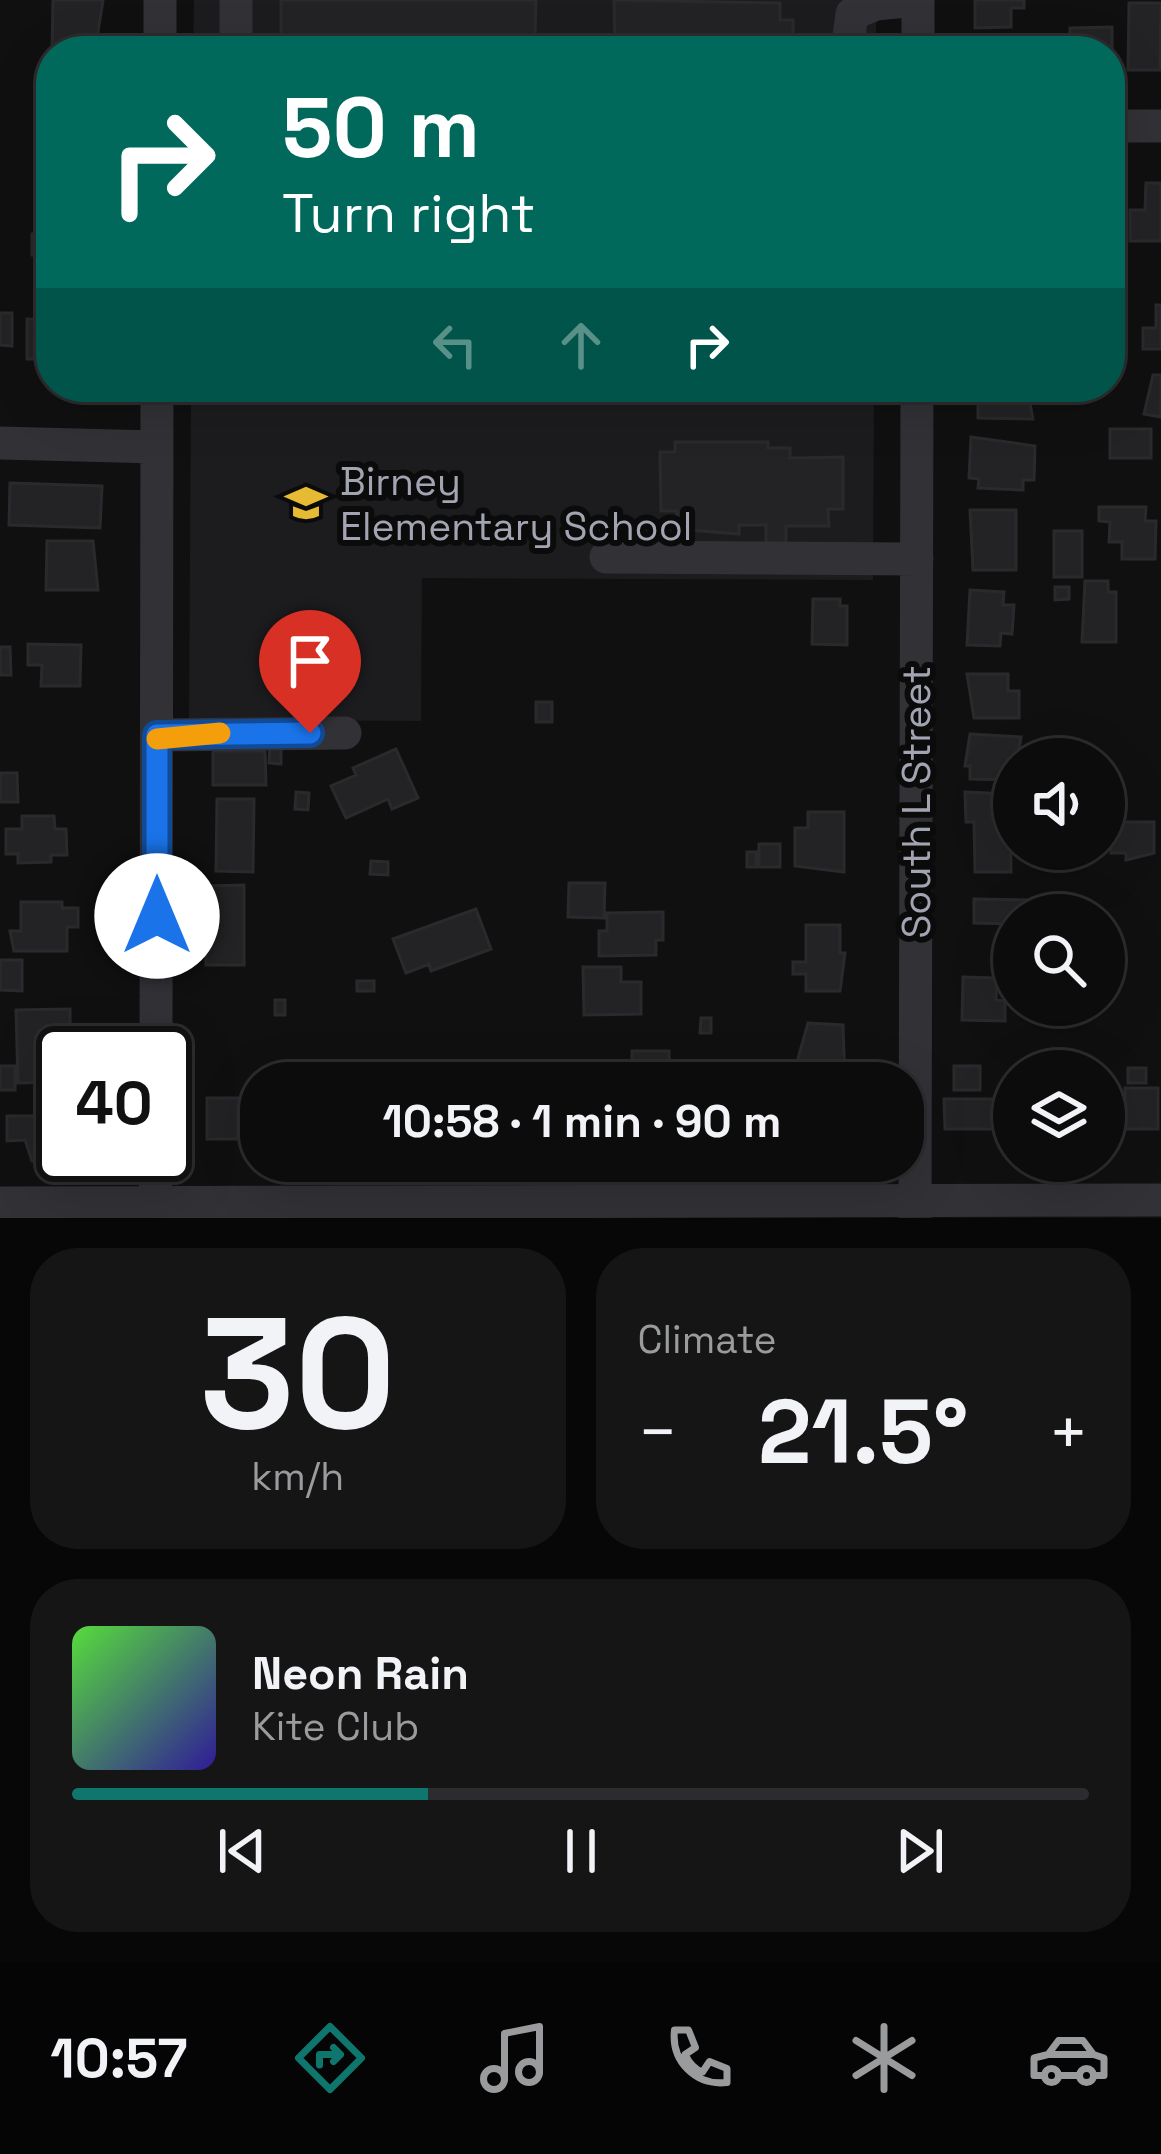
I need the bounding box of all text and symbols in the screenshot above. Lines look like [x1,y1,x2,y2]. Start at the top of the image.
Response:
text: 50 m [282,74,480,182]
icon: right [84,84,240,240]
text: Turn right [282,179,535,248]
icon: left [422,312,488,378]
icon: ahead [548,312,614,378]
icon: right [674,312,740,378]
place label: Birney Elementary School [340,457,692,551]
school or university icon: Birney Elementary School [283,480,329,526]
pin [259,610,361,733]
icon: arrive [277,628,343,694]
street label: South L Street [892,665,941,939]
map controls [993,738,1125,1182]
button: sound [993,738,1125,870]
position arrow [94,853,220,979]
button: search [993,894,1125,1026]
speed limit sign: 40 [36,1026,192,1182]
button: layers [993,1050,1125,1182]
text: 10:58 · 1 min · 90 m [383,1093,781,1150]
text: 30 [200,1274,396,1474]
text: Climate [638,1315,777,1364]
text: 21.5° [758,1374,968,1489]
text: − [638,1390,678,1474]
text: + [1048,1390,1089,1474]
text: km/h [251,1452,344,1501]
text: Neon Rain [252,1645,469,1702]
text: Kite Club [252,1702,419,1751]
icon: previous [209,1818,275,1884]
icon: pause [548,1818,614,1884]
icon: next [887,1818,953,1884]
icon: directions [288,2016,372,2100]
icon: music [473,2016,557,2100]
icon: phone [657,2016,741,2100]
icon: climate [842,2016,926,2100]
icon: car [1027,2016,1111,2100]
text: 10:57 [50,2024,187,2093]

